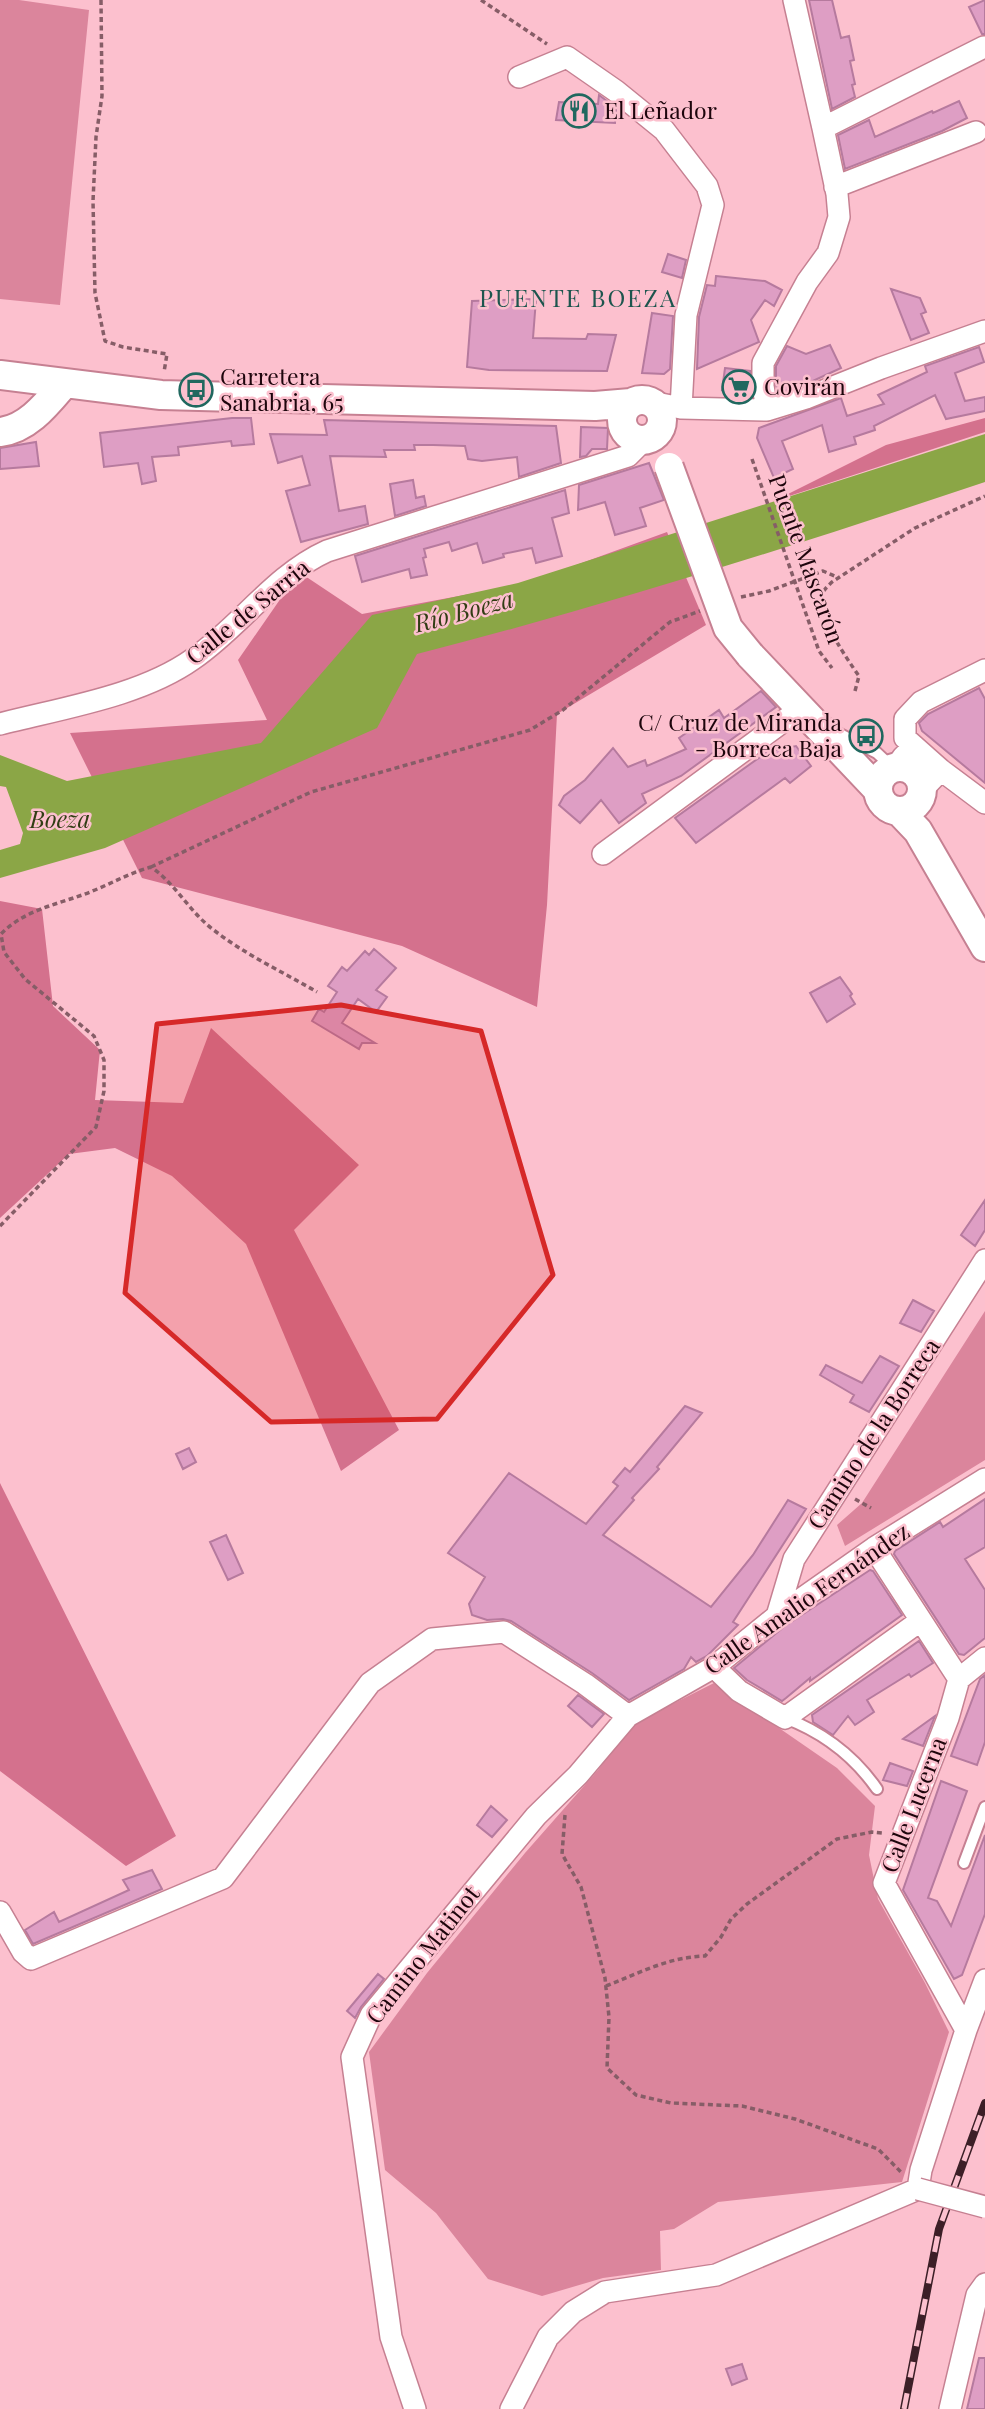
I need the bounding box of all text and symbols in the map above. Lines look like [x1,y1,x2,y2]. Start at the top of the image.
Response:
restaurant icon: El Leñador [560,92,598,130]
place label: El Leñador [604,94,717,125]
district label: PUENTE BOEZA [479,281,677,313]
place label: Carretera Sanabria, 65 [220,360,344,417]
supermarket icon: Covirán [720,368,758,406]
place label: Covirán [764,370,846,401]
bus stop icon: Carretera Sanabria, 65 [177,371,215,409]
street label: Puente Mascarón [762,470,853,648]
street label: Calle de Sarria [179,551,316,670]
water label: Río Boeza [409,581,517,639]
place label: C/ Cruz de Miranda - Borreca Baja [638,706,843,763]
bus stop icon: C/ Cruz de Miranda - Borreca Baja [847,717,885,755]
water label: Boeza [29,802,90,834]
street label: Camino de la Borreca [799,1332,946,1534]
street label: Calle Amalio Fernández [697,1515,915,1680]
street label: Calle Lucerna [873,1732,953,1877]
street label: Camino Matinot [358,1878,486,2030]

